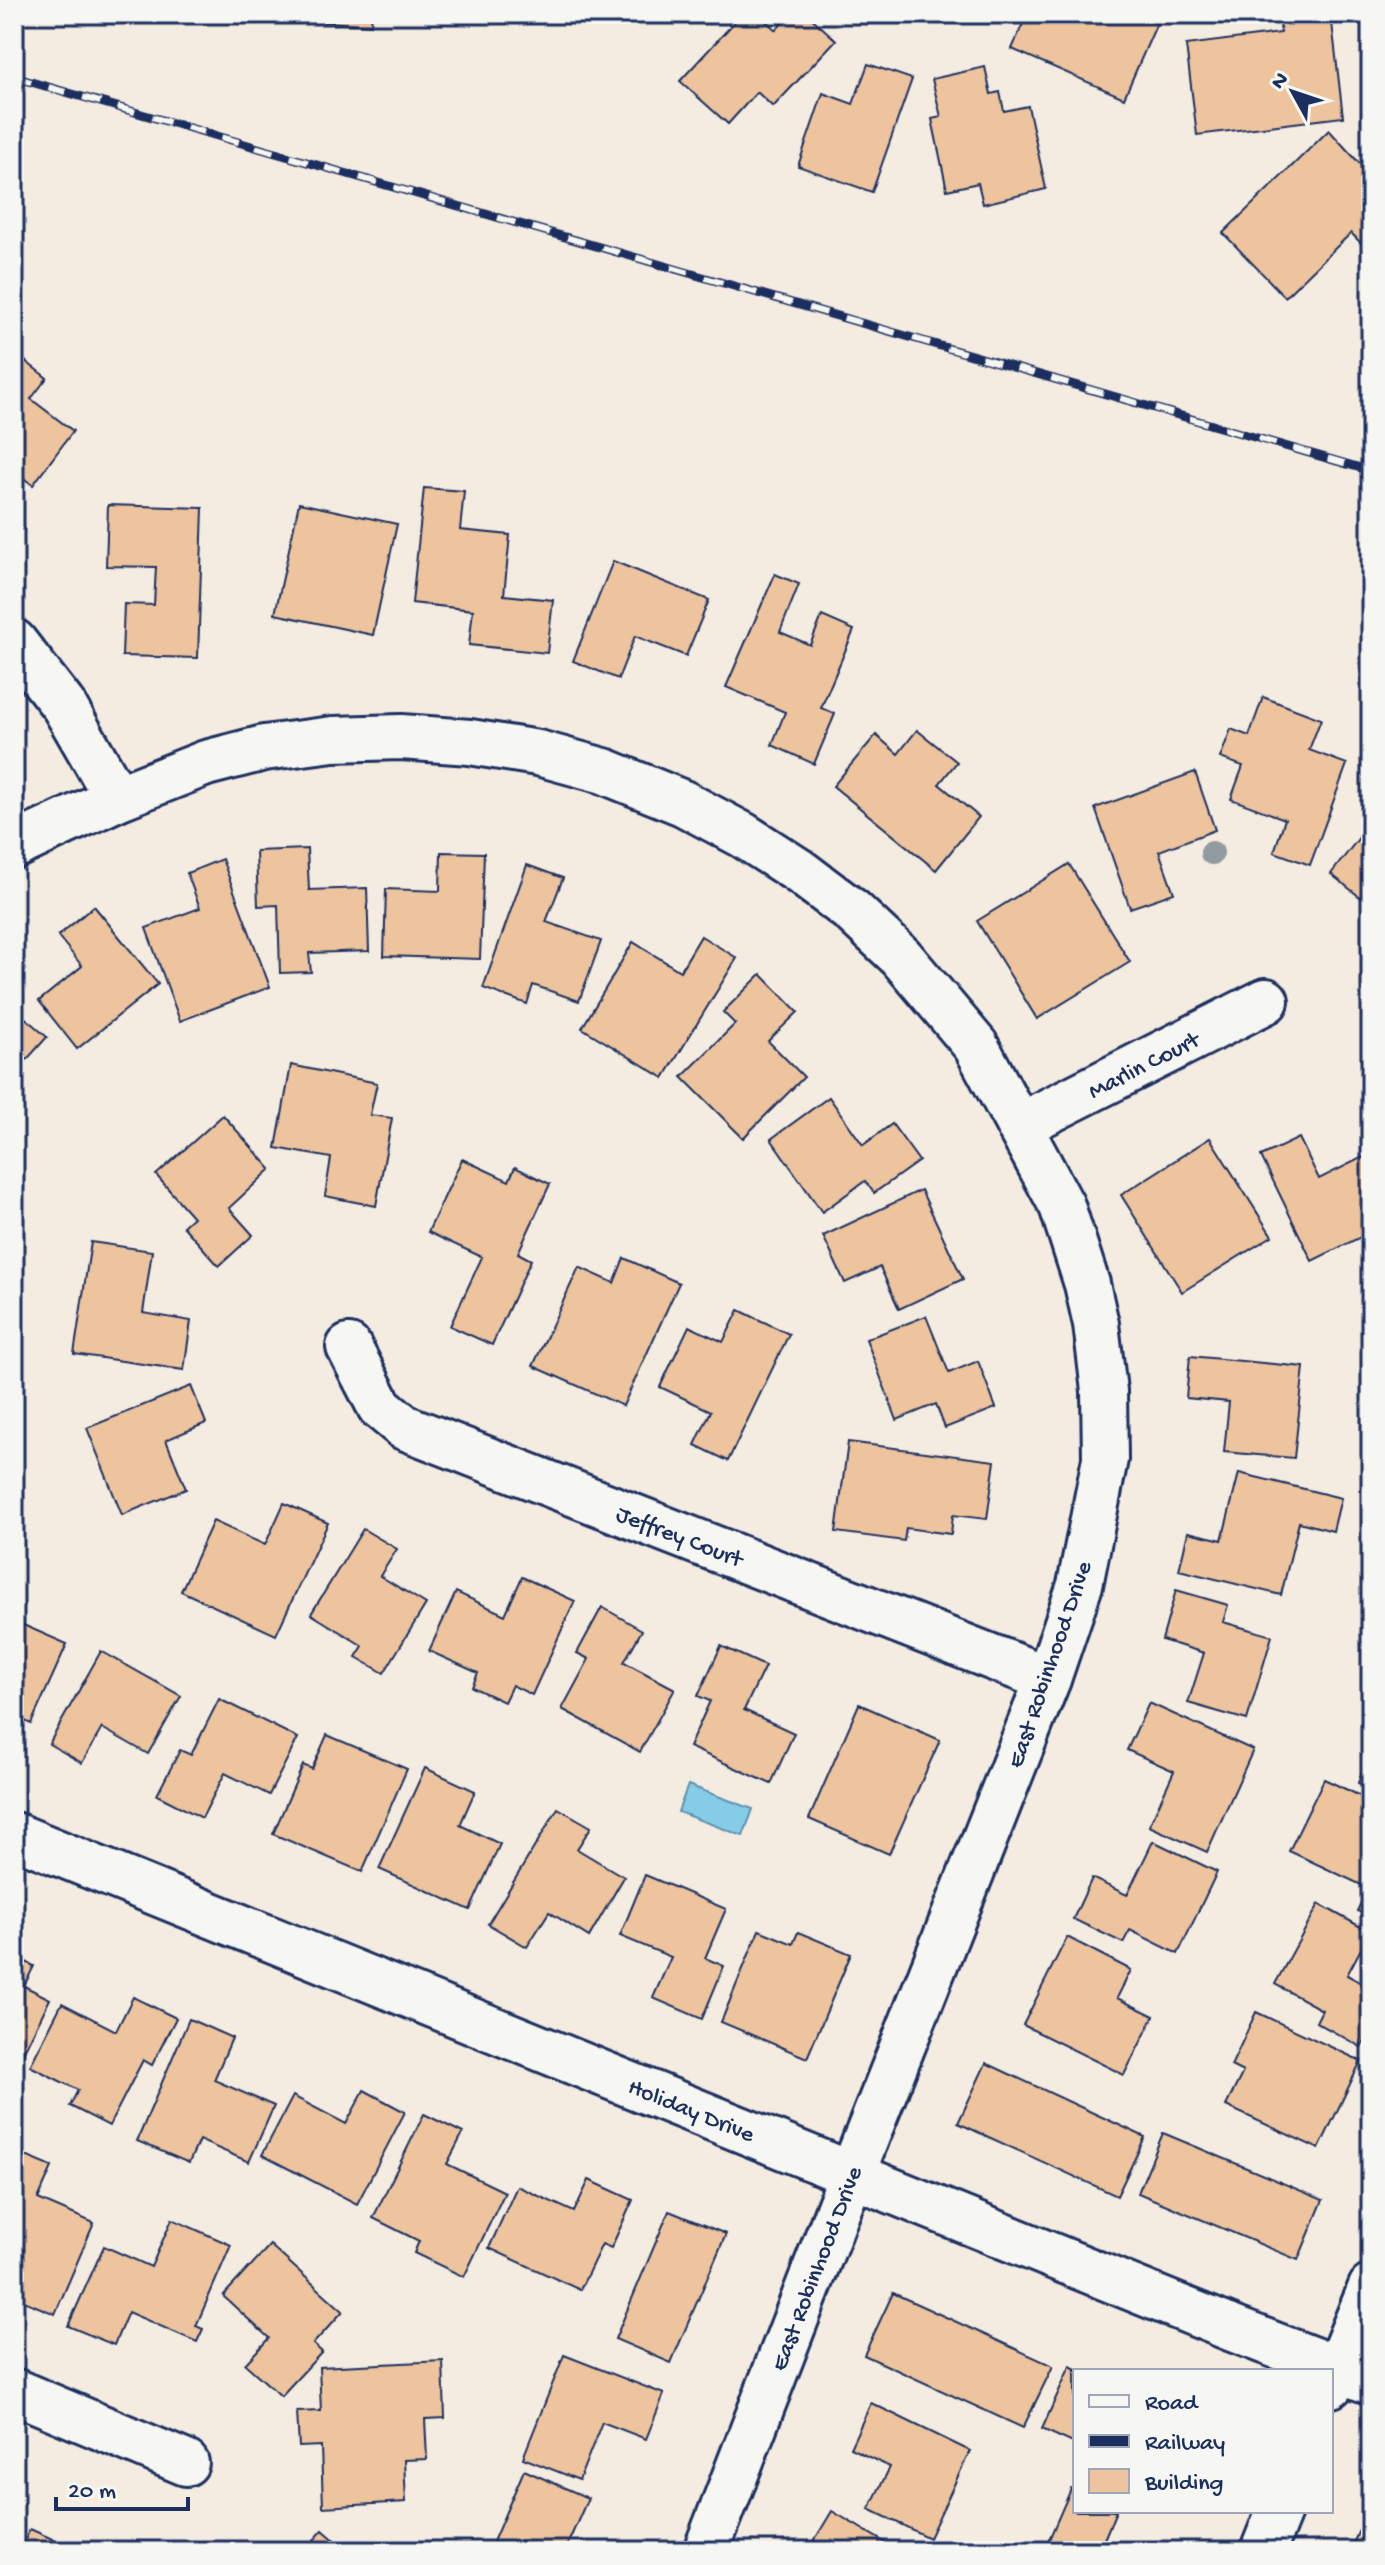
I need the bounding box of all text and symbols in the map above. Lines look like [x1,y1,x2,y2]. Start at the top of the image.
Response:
north arrow [1253,52,1333,132]
text: N [1266,68,1295,96]
street label: Marlin Court [1084,1026,1207,1108]
street label: Jeffrey Court [611,1501,748,1576]
street label: East Robinhood Drive [1002,1557,1101,1772]
street label: Holiday Drive [623,2074,759,2151]
street label: East Robinhood Drive [766,2162,871,2376]
legend [1073,2369,1333,2513]
text: Road [1145,2390,1199,2419]
text: Railway [1145,2430,1225,2459]
scale bar [56,2461,188,2511]
text: Building [1144,2470,1223,2499]
text: 20 m [68,2478,116,2507]

